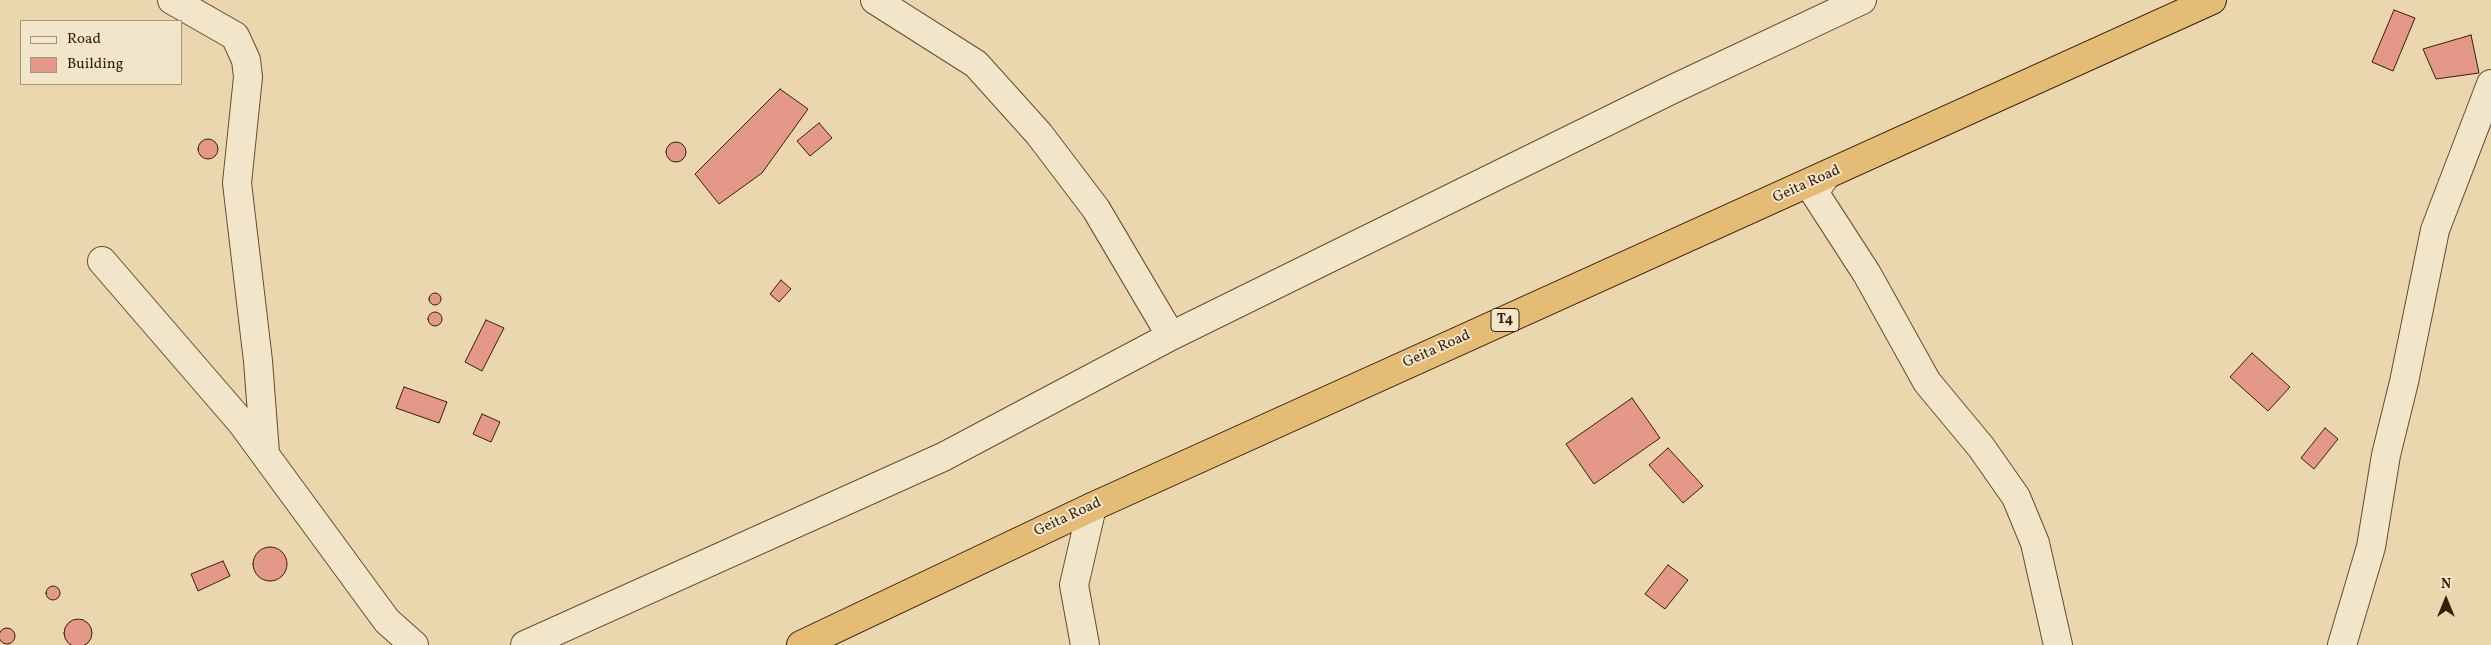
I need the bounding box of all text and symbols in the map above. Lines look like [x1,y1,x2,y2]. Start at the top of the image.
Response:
legend [20,20,182,85]
text: Road [67,29,101,50]
text: Building [67,54,123,75]
street label: Geita Road [1770,162,1844,208]
road number: T4 [1491,308,1519,332]
street label: Geita Road [1400,327,1474,373]
street label: Geita Road [1031,495,1105,541]
north arrow [2421,575,2471,625]
text: N [2441,575,2451,594]

